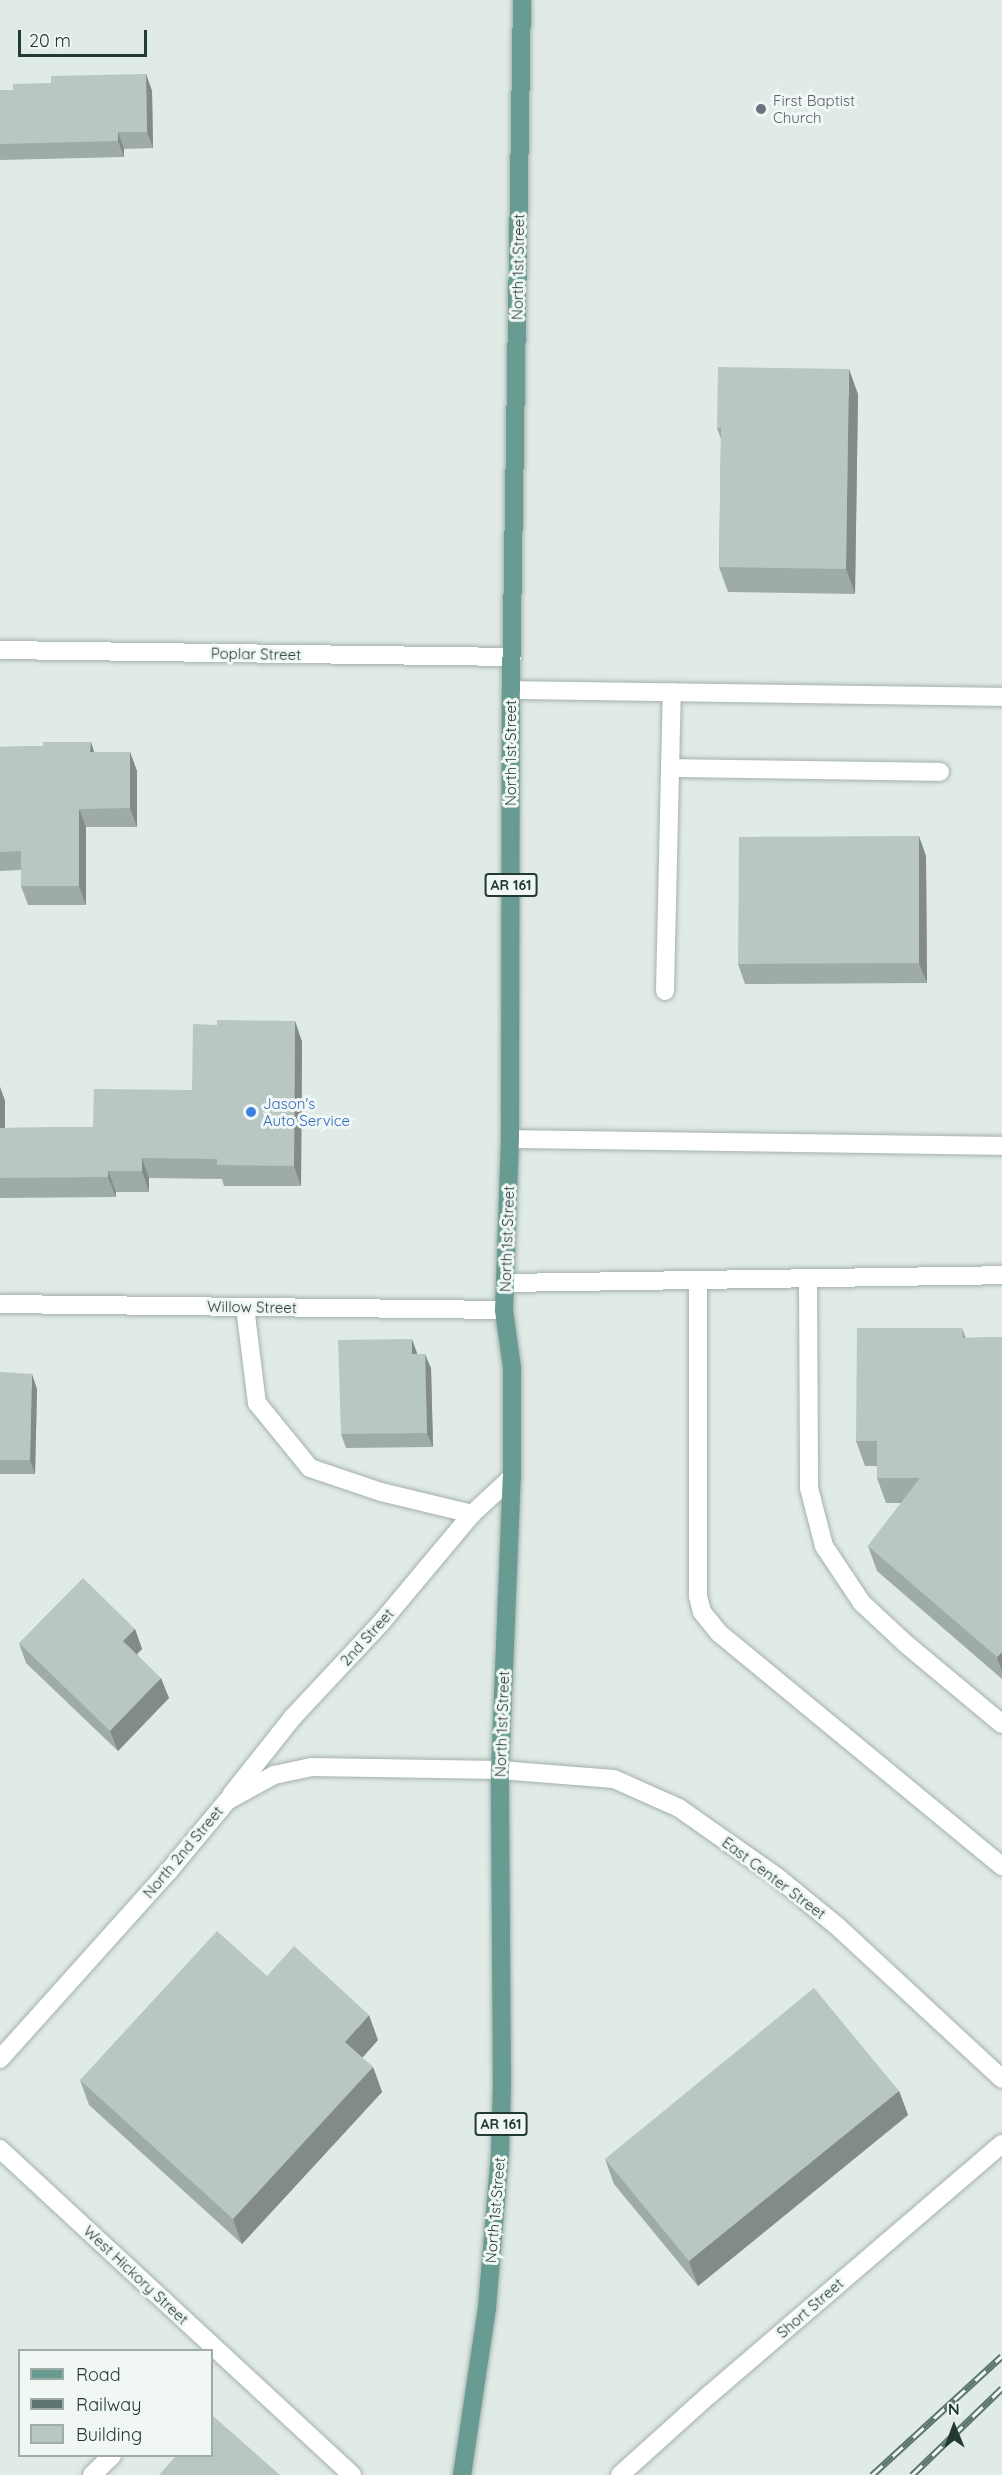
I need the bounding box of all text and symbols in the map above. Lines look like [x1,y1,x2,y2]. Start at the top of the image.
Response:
scale bar [21,18,150,56]
text: 20 m [29,29,71,52]
place label: First Baptist Church [773,91,855,126]
marker: First Baptist Church [754,102,768,116]
street label: North 1st Street [508,214,528,320]
street label: Poplar Street [211,644,301,664]
street label: North 1st Street [502,700,520,806]
road number: AR 161 [484,874,538,896]
place label: Jason's Auto Service [263,1094,350,1129]
marker: Jason's Auto Service [244,1105,258,1119]
street label: North 1st Street [496,1186,518,1292]
street label: Willow Street [207,1297,297,1317]
street label: 2nd Street [337,1605,397,1669]
street label: North 1st Street [491,1671,513,1777]
street label: North 2nd Street [139,1802,227,1902]
street label: East Center Street [719,1833,829,1923]
road number: AR 161 [474,2113,528,2135]
street label: North 1st Street [481,2156,509,2264]
street label: West Hickory Street [80,2222,192,2328]
street label: Short Street [773,2274,847,2342]
legend [18,2349,213,2457]
text: Road [76,2363,121,2386]
text: Railway [76,2393,142,2416]
north arrow [924,2397,984,2457]
text: N [948,2399,960,2419]
text: Building [76,2423,142,2446]

